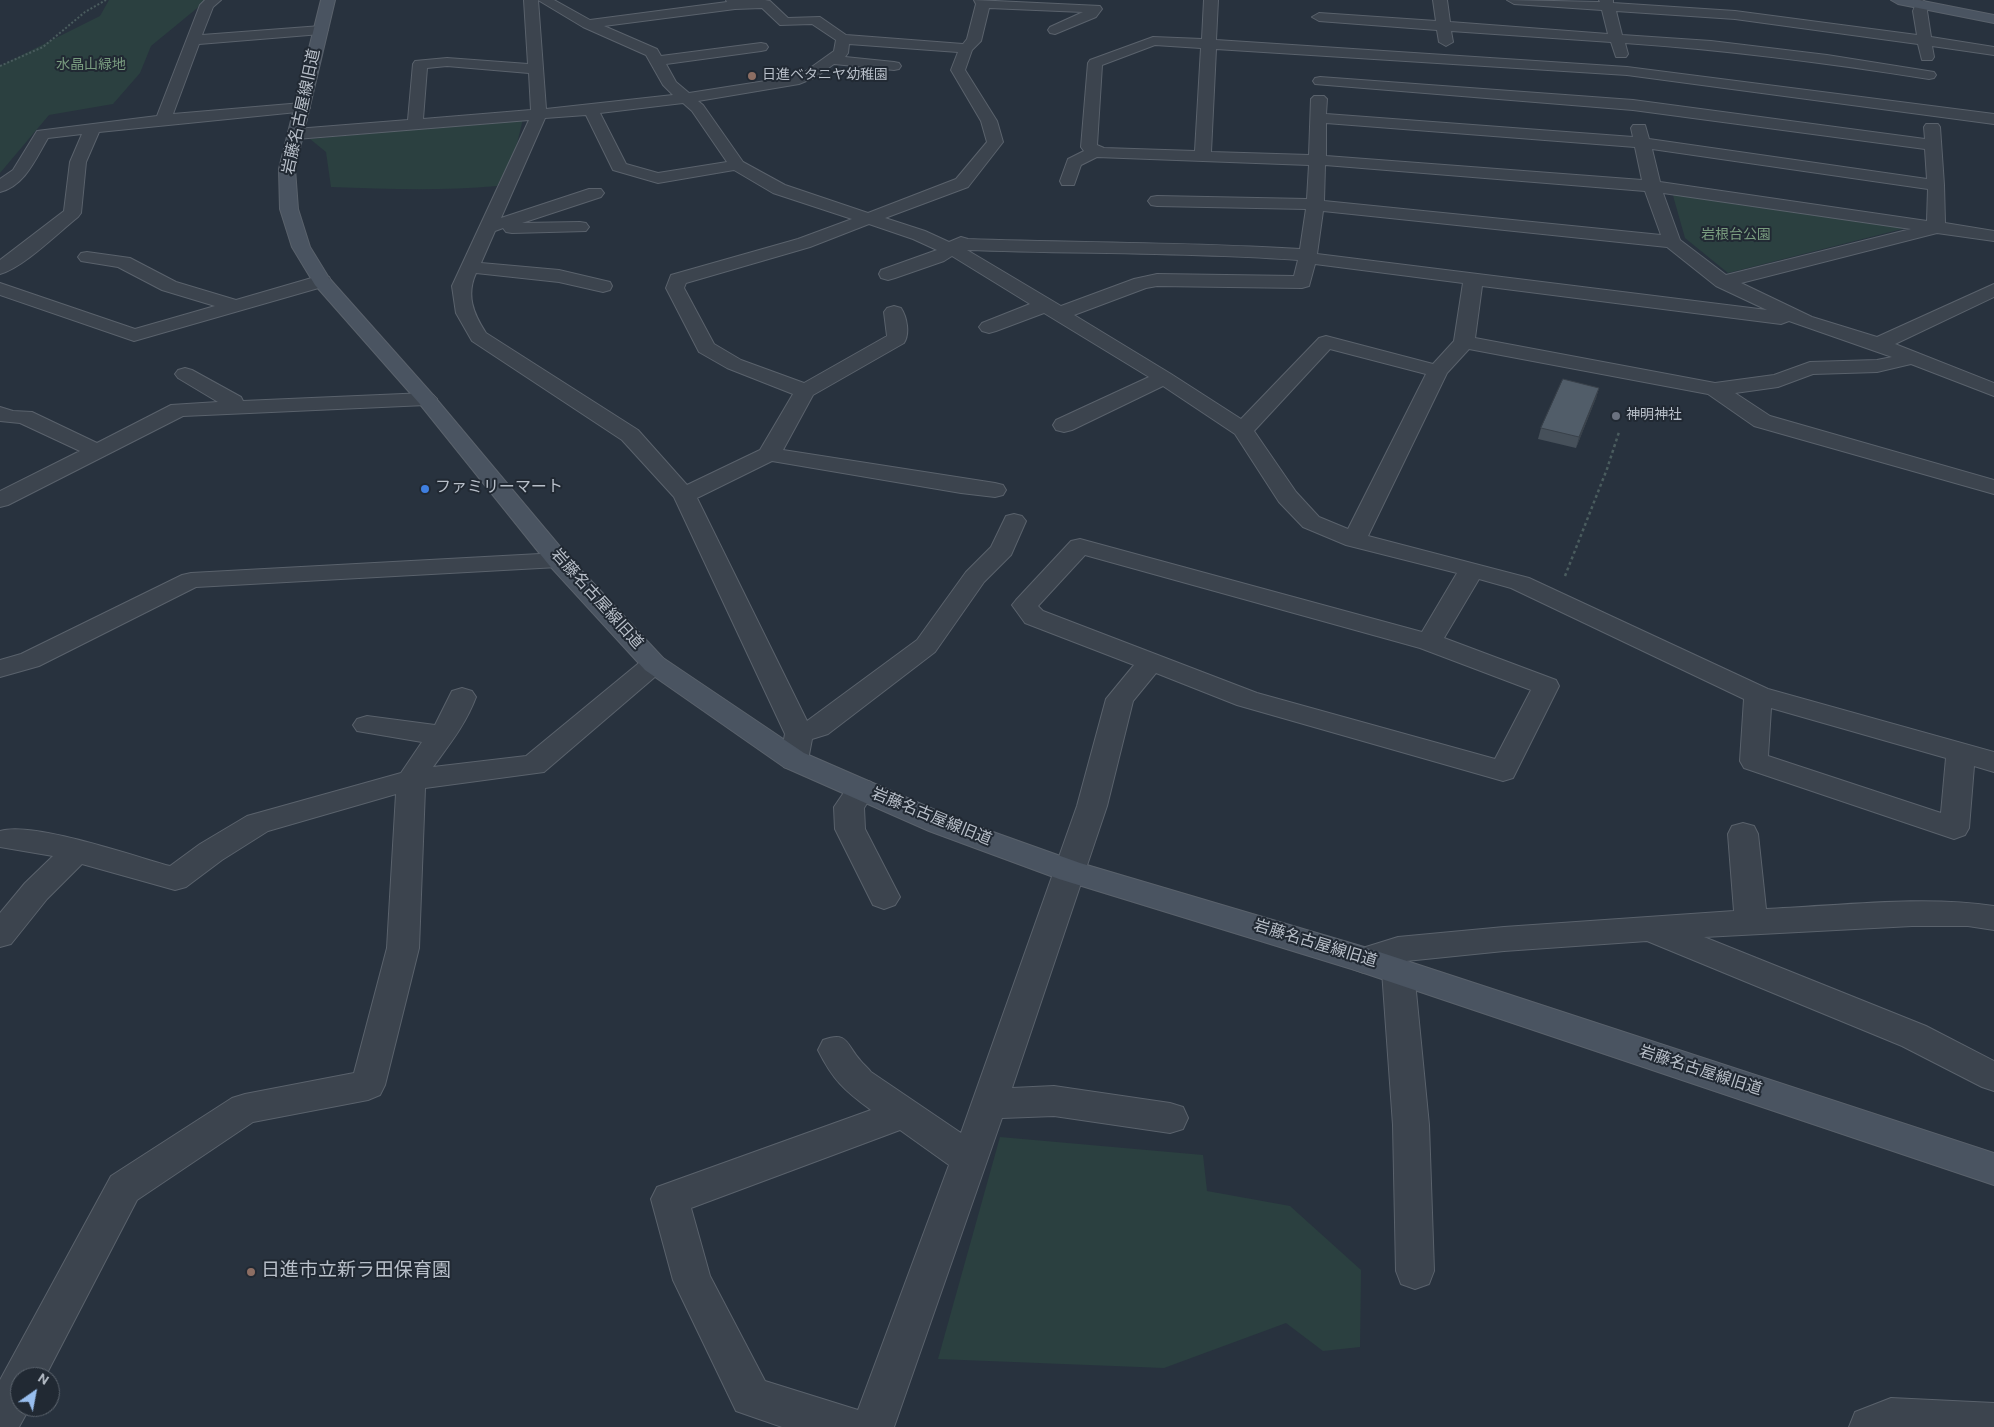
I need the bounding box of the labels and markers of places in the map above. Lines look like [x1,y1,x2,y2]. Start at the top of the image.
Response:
place label: 日進ベタニヤ幼稚園 [762,68,888,84]
marker: 日進ベタニヤ幼稚園 [746,70,758,82]
place label: 神明神社 [1626,408,1682,424]
marker: 神明神社 [1610,410,1622,422]
place label: ファミリーマート [435,479,563,499]
marker: ファミリーマート [419,483,431,495]
place label: 日進市立新ラ田保育園 [261,1261,451,1283]
marker: 日進市立新ラ田保育園 [245,1266,257,1278]

